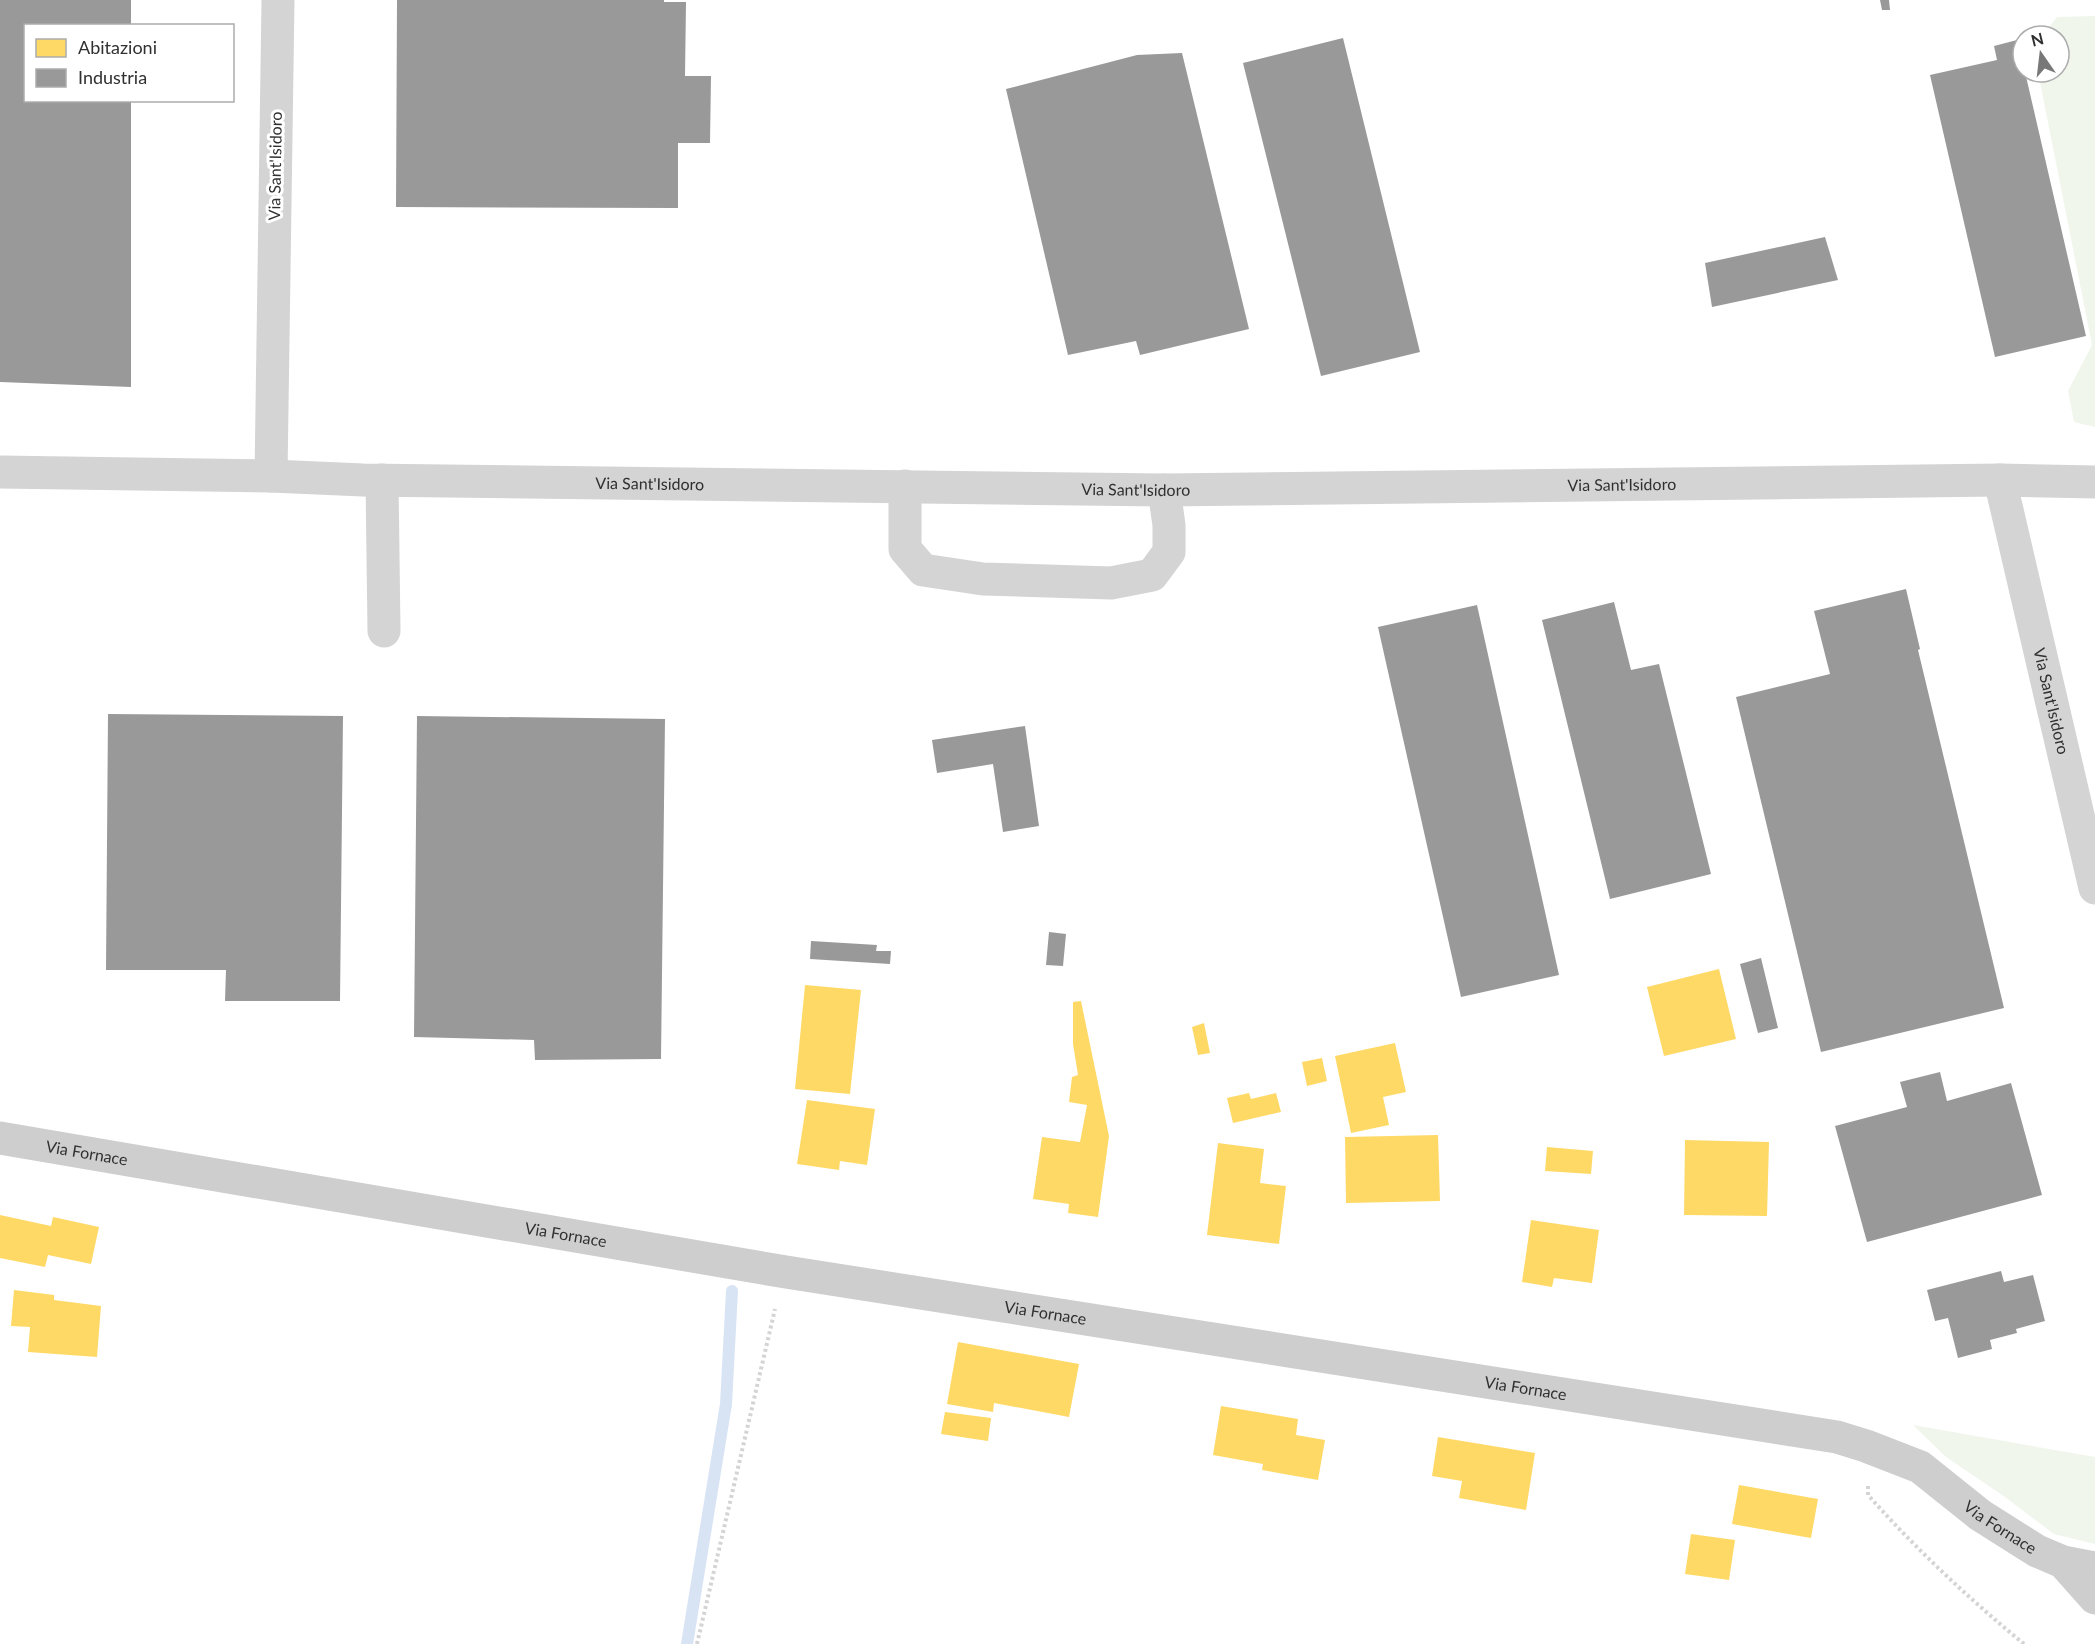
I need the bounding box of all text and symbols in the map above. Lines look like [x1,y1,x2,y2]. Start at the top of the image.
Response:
legend [24,24,234,102]
north arrow [2011,24,2071,84]
text: N [2029,28,2046,50]
text: Abitazioni [78,36,157,58]
text: Industria [78,66,147,88]
street label: Via Sant'Isidoro [264,111,285,220]
street label: Via Sant'Isidoro [595,473,704,493]
street label: Via Sant'Isidoro [1567,474,1676,494]
street label: Via Sant'Isidoro [1081,479,1190,499]
street label: Via Sant'Isidoro [2030,646,2074,756]
street label: Via Fornace [44,1136,129,1169]
street label: Via Fornace [523,1218,608,1250]
street label: Via Fornace [1003,1296,1088,1328]
street label: Via Fornace [1483,1372,1568,1403]
street label: Via Fornace [1960,1496,2040,1557]

